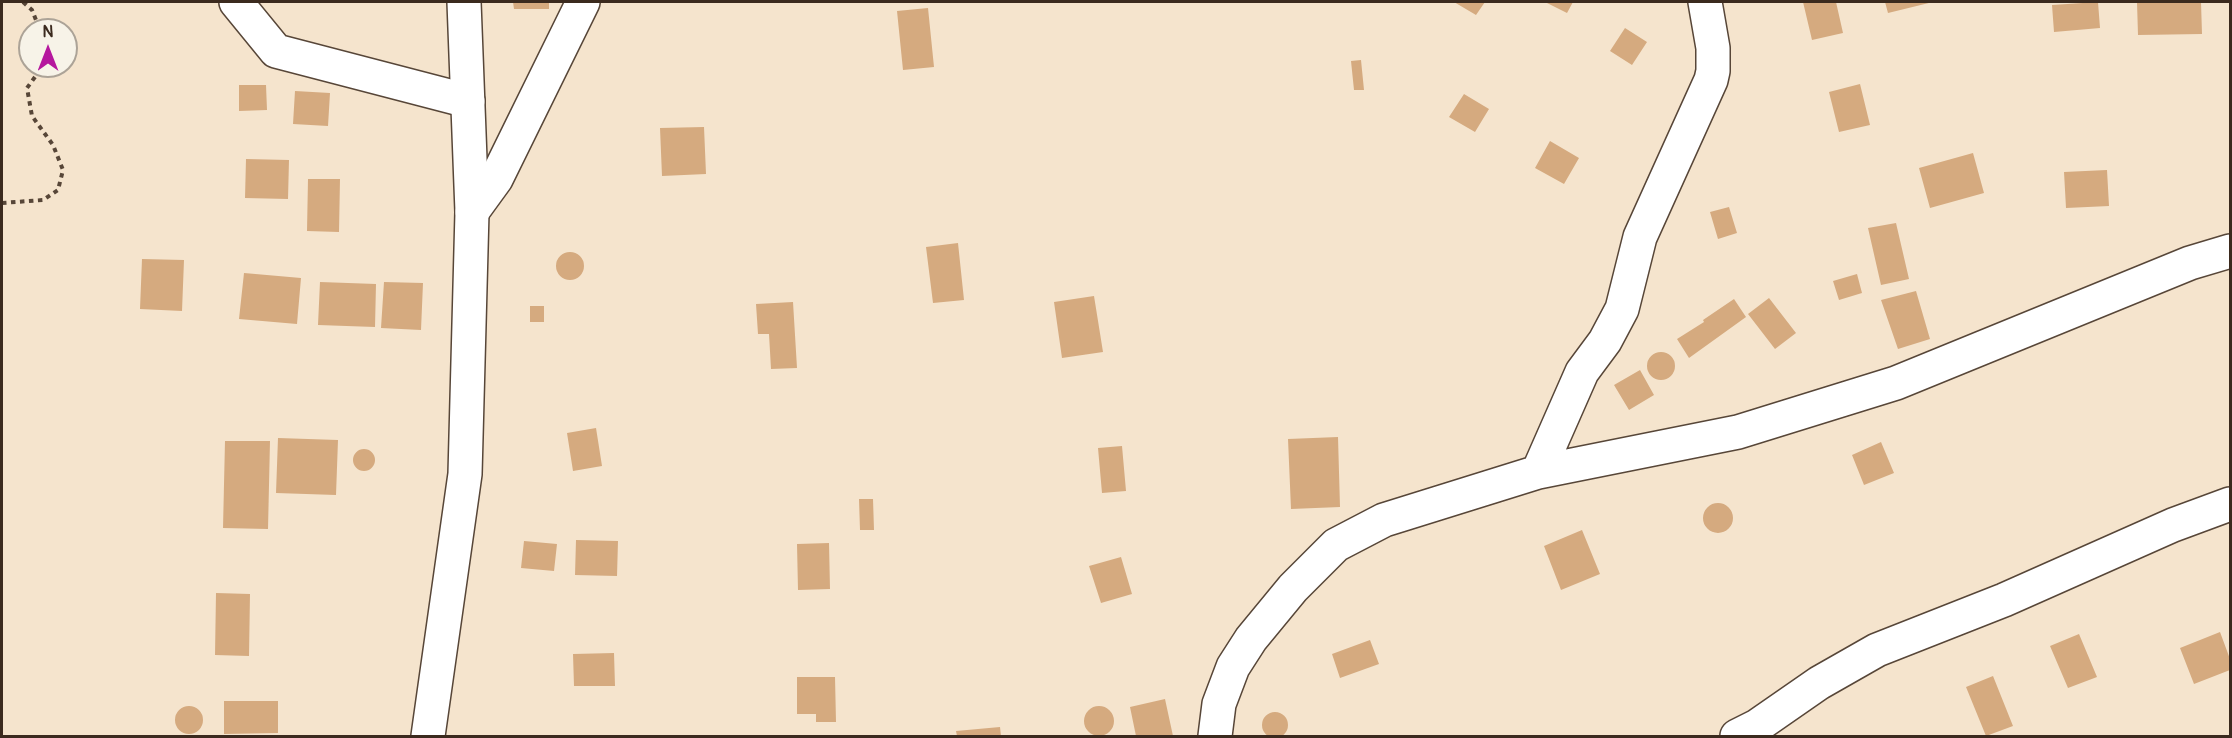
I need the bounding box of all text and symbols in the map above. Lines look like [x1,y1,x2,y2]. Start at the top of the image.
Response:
north arrow [18,18,78,78]
text: N [43,22,53,42]

